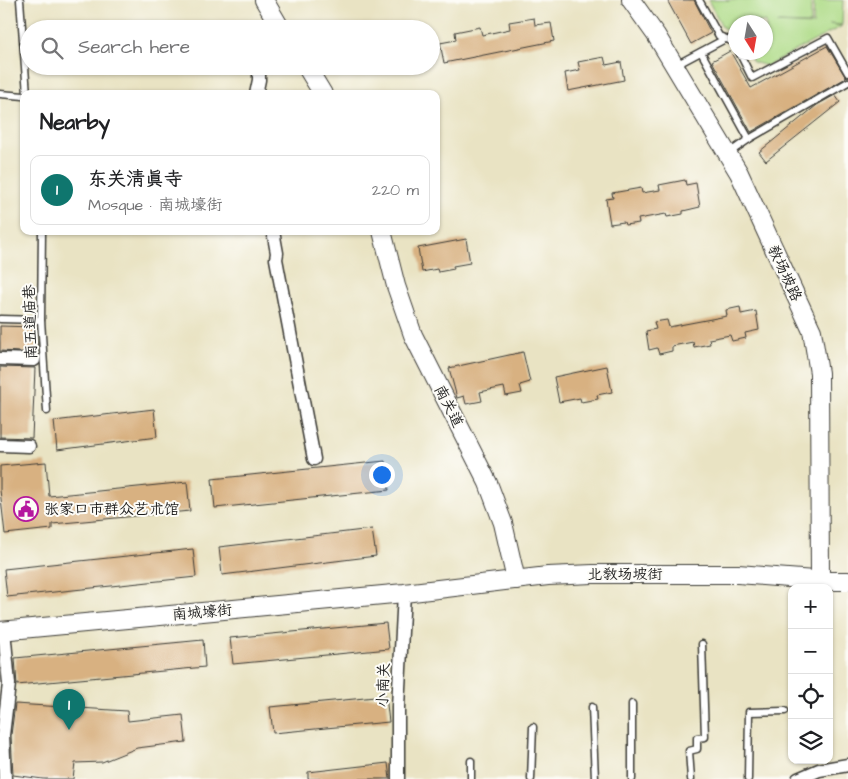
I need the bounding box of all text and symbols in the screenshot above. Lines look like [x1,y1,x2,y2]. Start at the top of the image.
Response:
north arrow [728,15,773,60]
search box [20,20,440,75]
icon: search [38,34,66,62]
text: Search here [78,34,190,61]
text: Nearby [40,108,110,137]
text: 东关清真寺 [88,166,183,193]
text: 1 [56,179,58,201]
text: 220 m [372,179,419,201]
text: Mosque · 南城壕街 [88,194,222,216]
street label: 教场坡路 [762,242,807,305]
street label: 南五道庙巷 [19,284,42,360]
street label: 南关道 [429,381,468,431]
your location [369,462,395,488]
public building icon: 张家口市群众艺术馆 [13,496,39,522]
place label: 张家口市群众艺术馆 [44,499,179,520]
street label: 北教场坡街 [587,564,663,585]
map controls [788,584,833,764]
button: + [788,584,833,629]
street label: 南城壕街 [171,599,233,626]
button: − [788,629,833,674]
street label: 小南关 [372,662,395,708]
button: locate [788,674,833,719]
pin: 1 [53,689,85,730]
button: layers [788,719,833,764]

